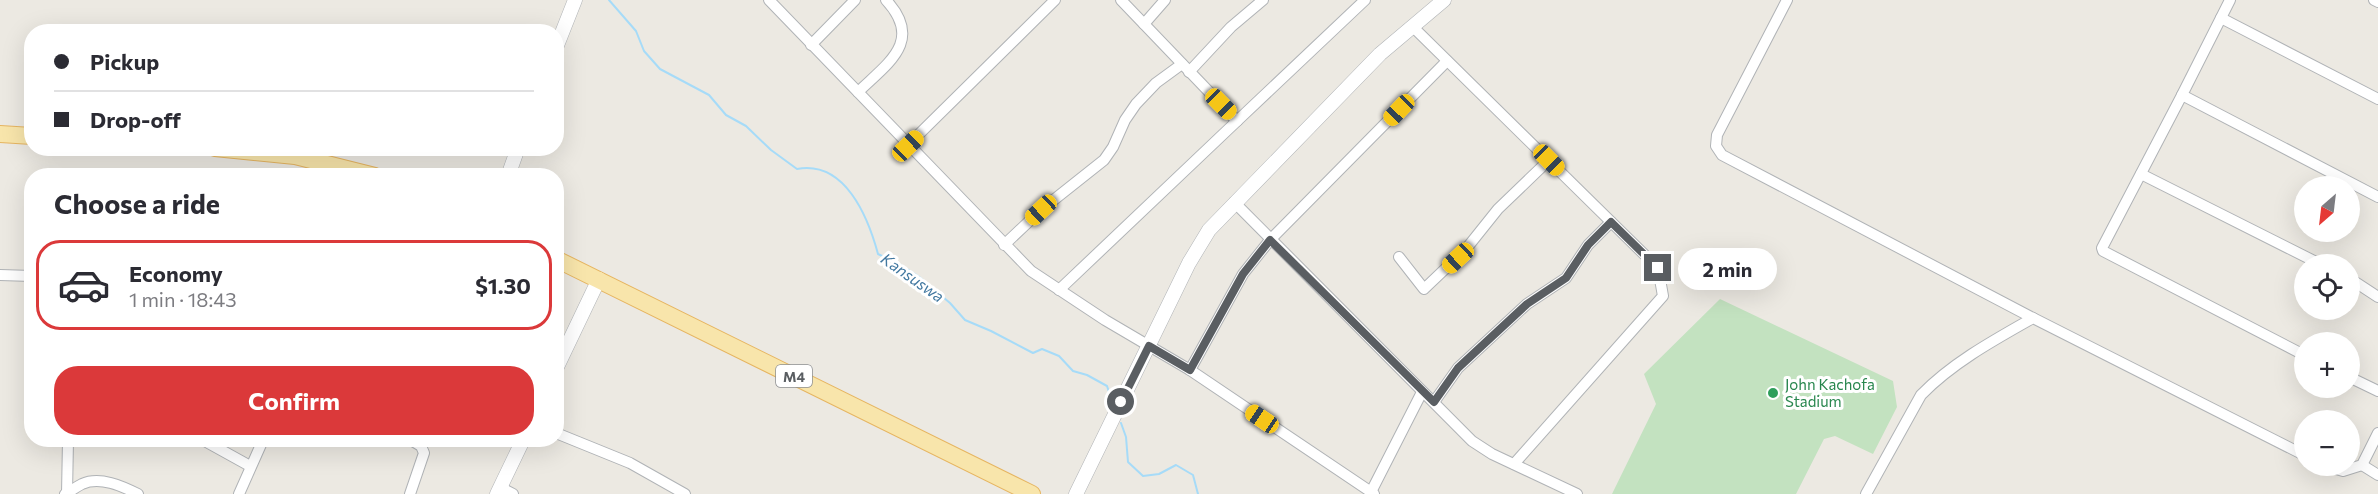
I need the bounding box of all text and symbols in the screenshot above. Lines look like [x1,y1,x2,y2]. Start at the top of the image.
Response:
text: Pickup [90,48,159,75]
car [1202,85,1240,123]
car [1380,91,1418,129]
text: Drop-off [90,106,181,133]
car [889,127,927,165]
car [1530,141,1568,179]
north arrow [2294,176,2360,242]
map controls [2294,176,2360,476]
text: Choose a ride [54,187,220,220]
car [1022,191,1060,229]
car [1439,239,1477,277]
callout: 2 min [1679,247,1778,289]
water label: Kansuswa [878,248,948,306]
route end [1644,254,1671,281]
button: locate [2294,254,2360,320]
text: 2 min [1703,257,1752,281]
icon: car [57,258,111,312]
text: Economy [129,260,223,287]
text: $1.30 [475,272,531,299]
text: 1 min · 18:43 [129,287,237,311]
button: + [2294,332,2360,398]
road number: M4 [776,365,812,387]
button: Confirm [54,366,534,435]
place label: John Kachofa Stadium [1785,375,1875,410]
marker: John Kachofa Stadium [1766,386,1780,400]
route start [1107,388,1134,415]
car [1242,401,1282,437]
button: − [2294,410,2360,476]

